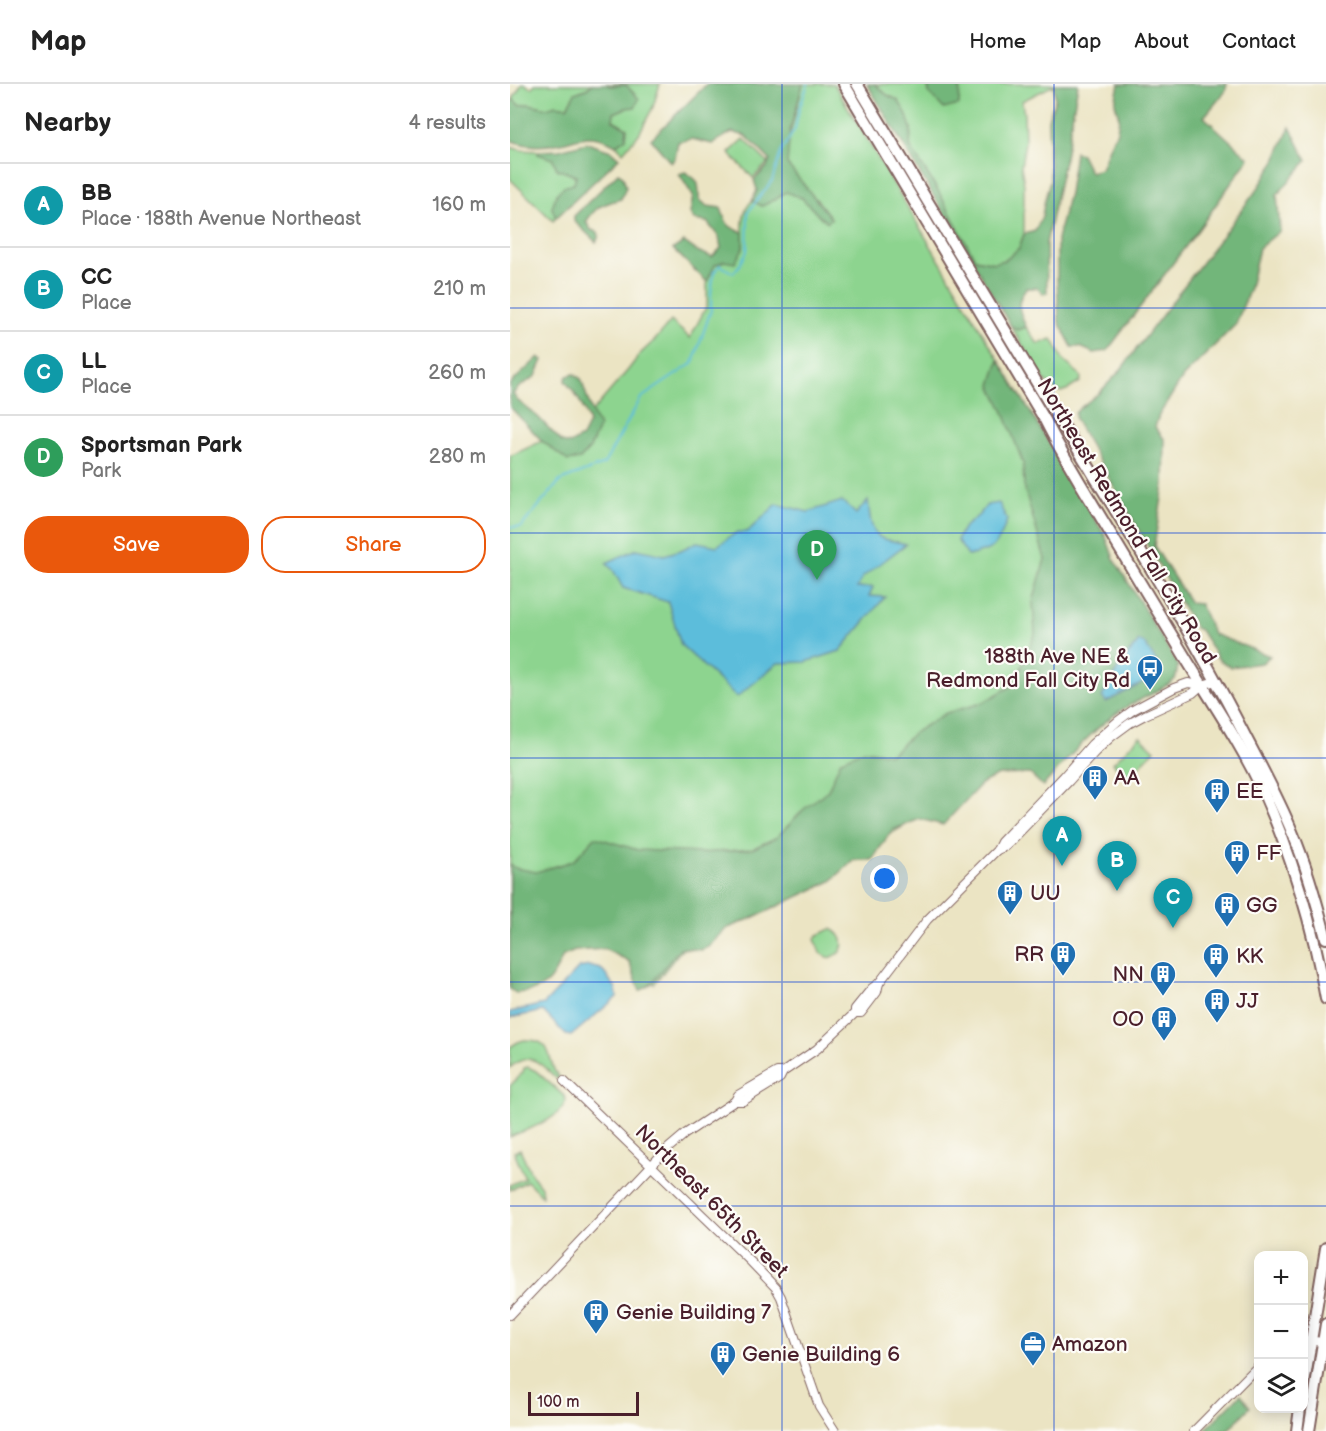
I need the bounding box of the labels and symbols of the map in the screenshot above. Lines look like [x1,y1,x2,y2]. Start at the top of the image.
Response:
street label: Northeast Redmond Fall City Road [1031,374,1222,668]
pin: D [798,530,836,580]
place label: 188th Ave NE & Redmond Fall City Rd [926,644,1130,693]
bus stop icon: 188th Ave NE & Redmond Fall City Rd [1135,653,1165,691]
building icon: AA [1080,763,1110,801]
place label: AA [1114,766,1140,791]
building icon: EE [1202,776,1232,814]
place label: EE [1236,779,1264,804]
pin: A [1042,816,1082,866]
building icon: FF [1222,838,1252,876]
place label: FF [1256,841,1282,866]
pin: B [1098,842,1136,891]
your location [870,864,899,893]
building icon: UU [995,878,1025,916]
pin: C [1154,878,1192,928]
place label: UU [1030,881,1061,906]
building icon: GG [1212,890,1242,928]
place label: GG [1246,893,1278,918]
building icon: RR [1048,939,1078,977]
building icon: KK [1201,941,1231,979]
place label: RR [1014,942,1044,967]
place label: KK [1236,944,1264,969]
building icon: NN [1148,959,1178,997]
place label: NN [1112,962,1144,987]
building icon: JJ [1202,986,1232,1024]
place label: JJ [1236,989,1259,1014]
building icon: OO [1149,1004,1179,1042]
place label: OO [1112,1007,1144,1032]
street label: Northeast 65th Street [630,1120,794,1284]
building icon: Genie Building 7 [581,1297,611,1335]
place label: Genie Building 7 [616,1300,772,1325]
office icon: Amazon [1018,1329,1048,1367]
place label: Amazon [1052,1332,1128,1357]
building icon: Genie Building 6 [708,1339,738,1377]
place label: Genie Building 6 [742,1342,900,1367]
scale bar [528,1389,639,1416]

